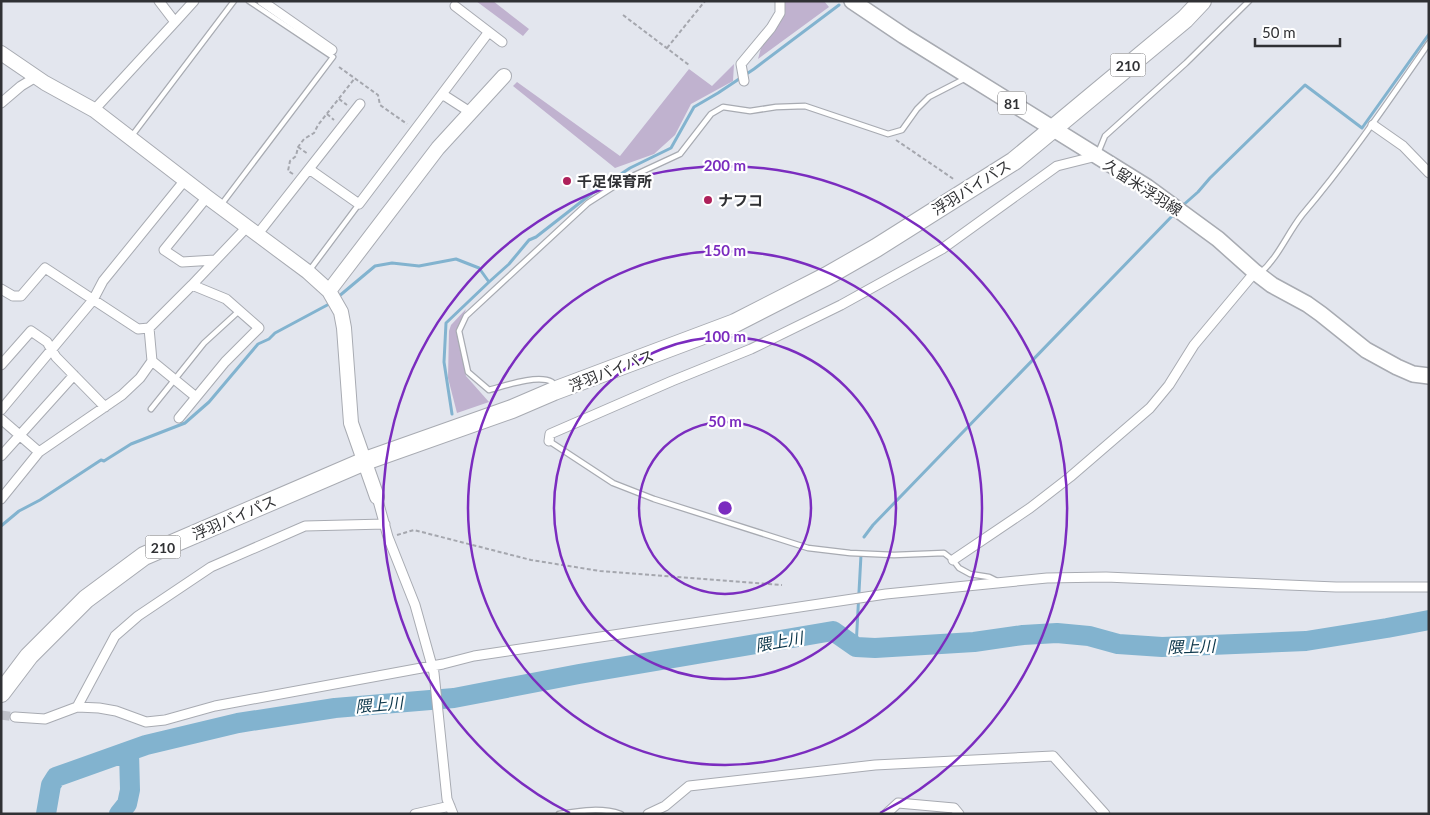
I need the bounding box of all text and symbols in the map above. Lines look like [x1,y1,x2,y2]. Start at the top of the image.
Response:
scale bar [1255,15,1340,47]
text: 50 m [1262,23,1296,41]
road number: 210 [1110,54,1146,76]
road number: 81 [998,92,1026,115]
street label: 久留米浮羽線 [1100,155,1186,219]
text: 200 m [704,156,746,174]
street label: 浮羽バイパス [928,156,1014,218]
place label: 千足保育所 [577,172,652,190]
marker: 千足保育所 [561,175,573,187]
place label: ナフコ [718,191,763,209]
marker: ナフコ [702,194,714,206]
text: 150 m [704,241,746,259]
text: 100 m [704,327,746,345]
street label: 浮羽バイパス [566,346,656,394]
text: 50 m [708,412,742,430]
street label: 浮羽バイパス [189,491,279,543]
centre of rings [716,499,734,517]
road number: 210 [146,536,180,558]
water label: 隈上川 [754,627,806,655]
water label: 隈上川 [1167,636,1217,656]
water label: 隈上川 [354,692,406,716]

